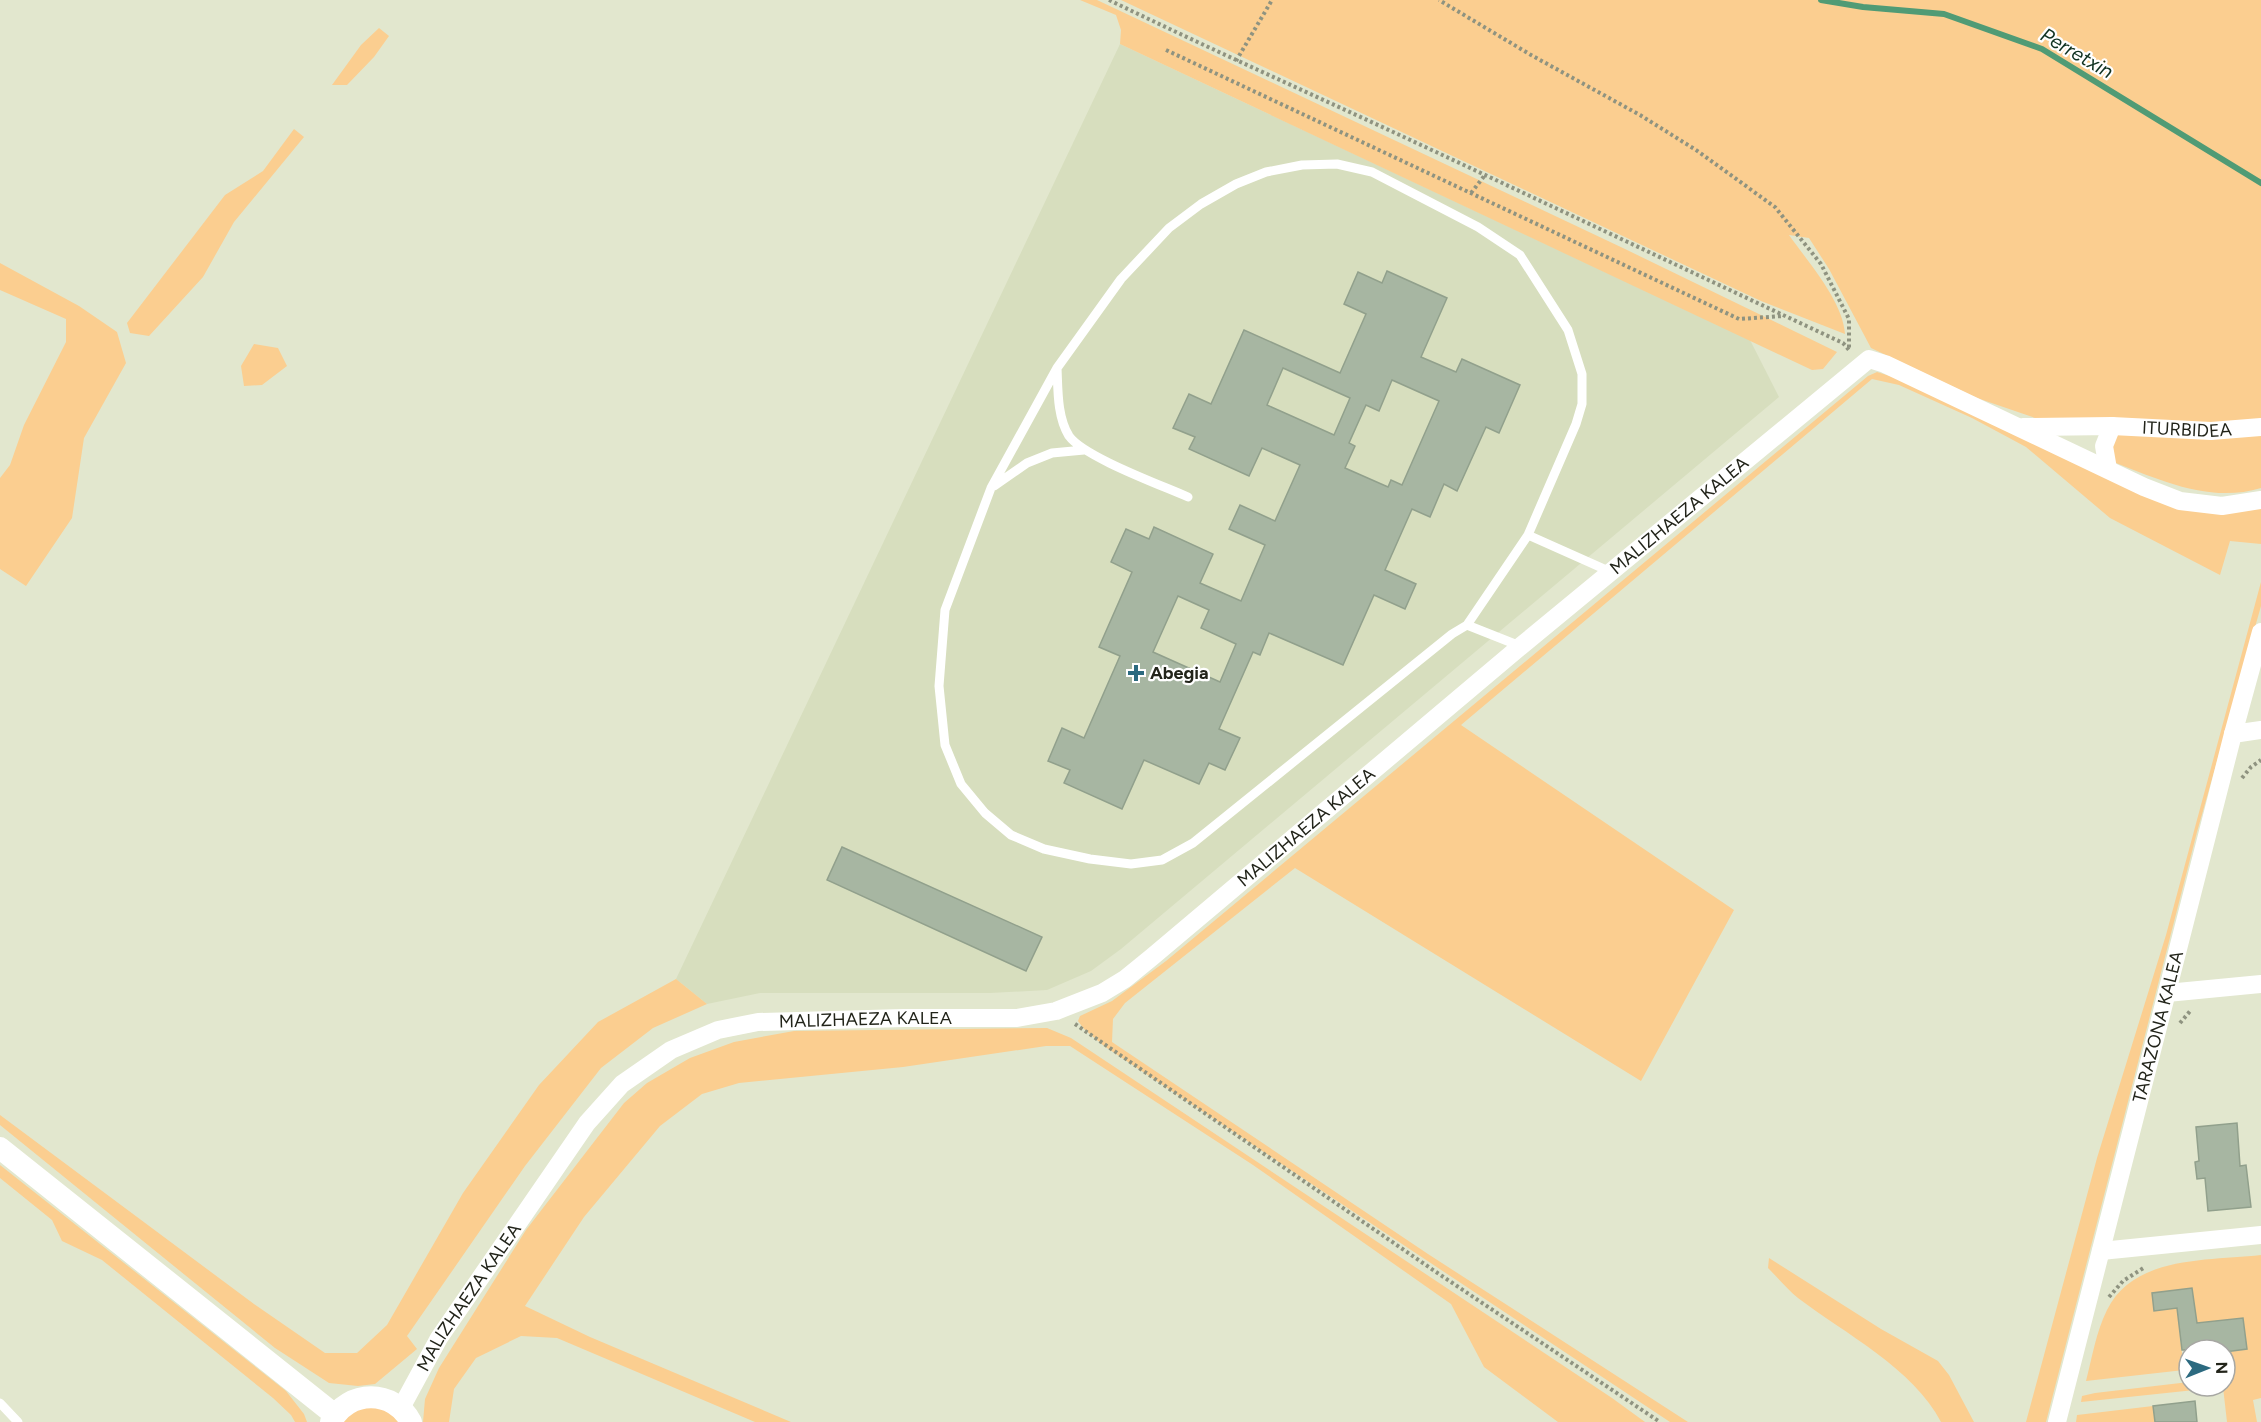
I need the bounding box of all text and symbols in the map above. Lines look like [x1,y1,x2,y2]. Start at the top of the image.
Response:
water label: Perretxin [2036,23,2118,83]
street label: ITURBIDEA [2141,417,2233,442]
street label: MALIZHAEZA KALEA [1605,452,1753,579]
place label: Abegia [1150,662,1209,684]
marker: Abegia [1127,664,1145,682]
street label: MALIZHAEZA KALEA [1233,763,1379,891]
street label: TARAZONA KALEA [2128,948,2188,1105]
street label: MALIZHAEZA KALEA [779,1007,952,1032]
street label: MALIZHAEZA KALEA [412,1219,526,1375]
north arrow [2177,1338,2237,1398]
text: N [2212,1361,2231,1374]

